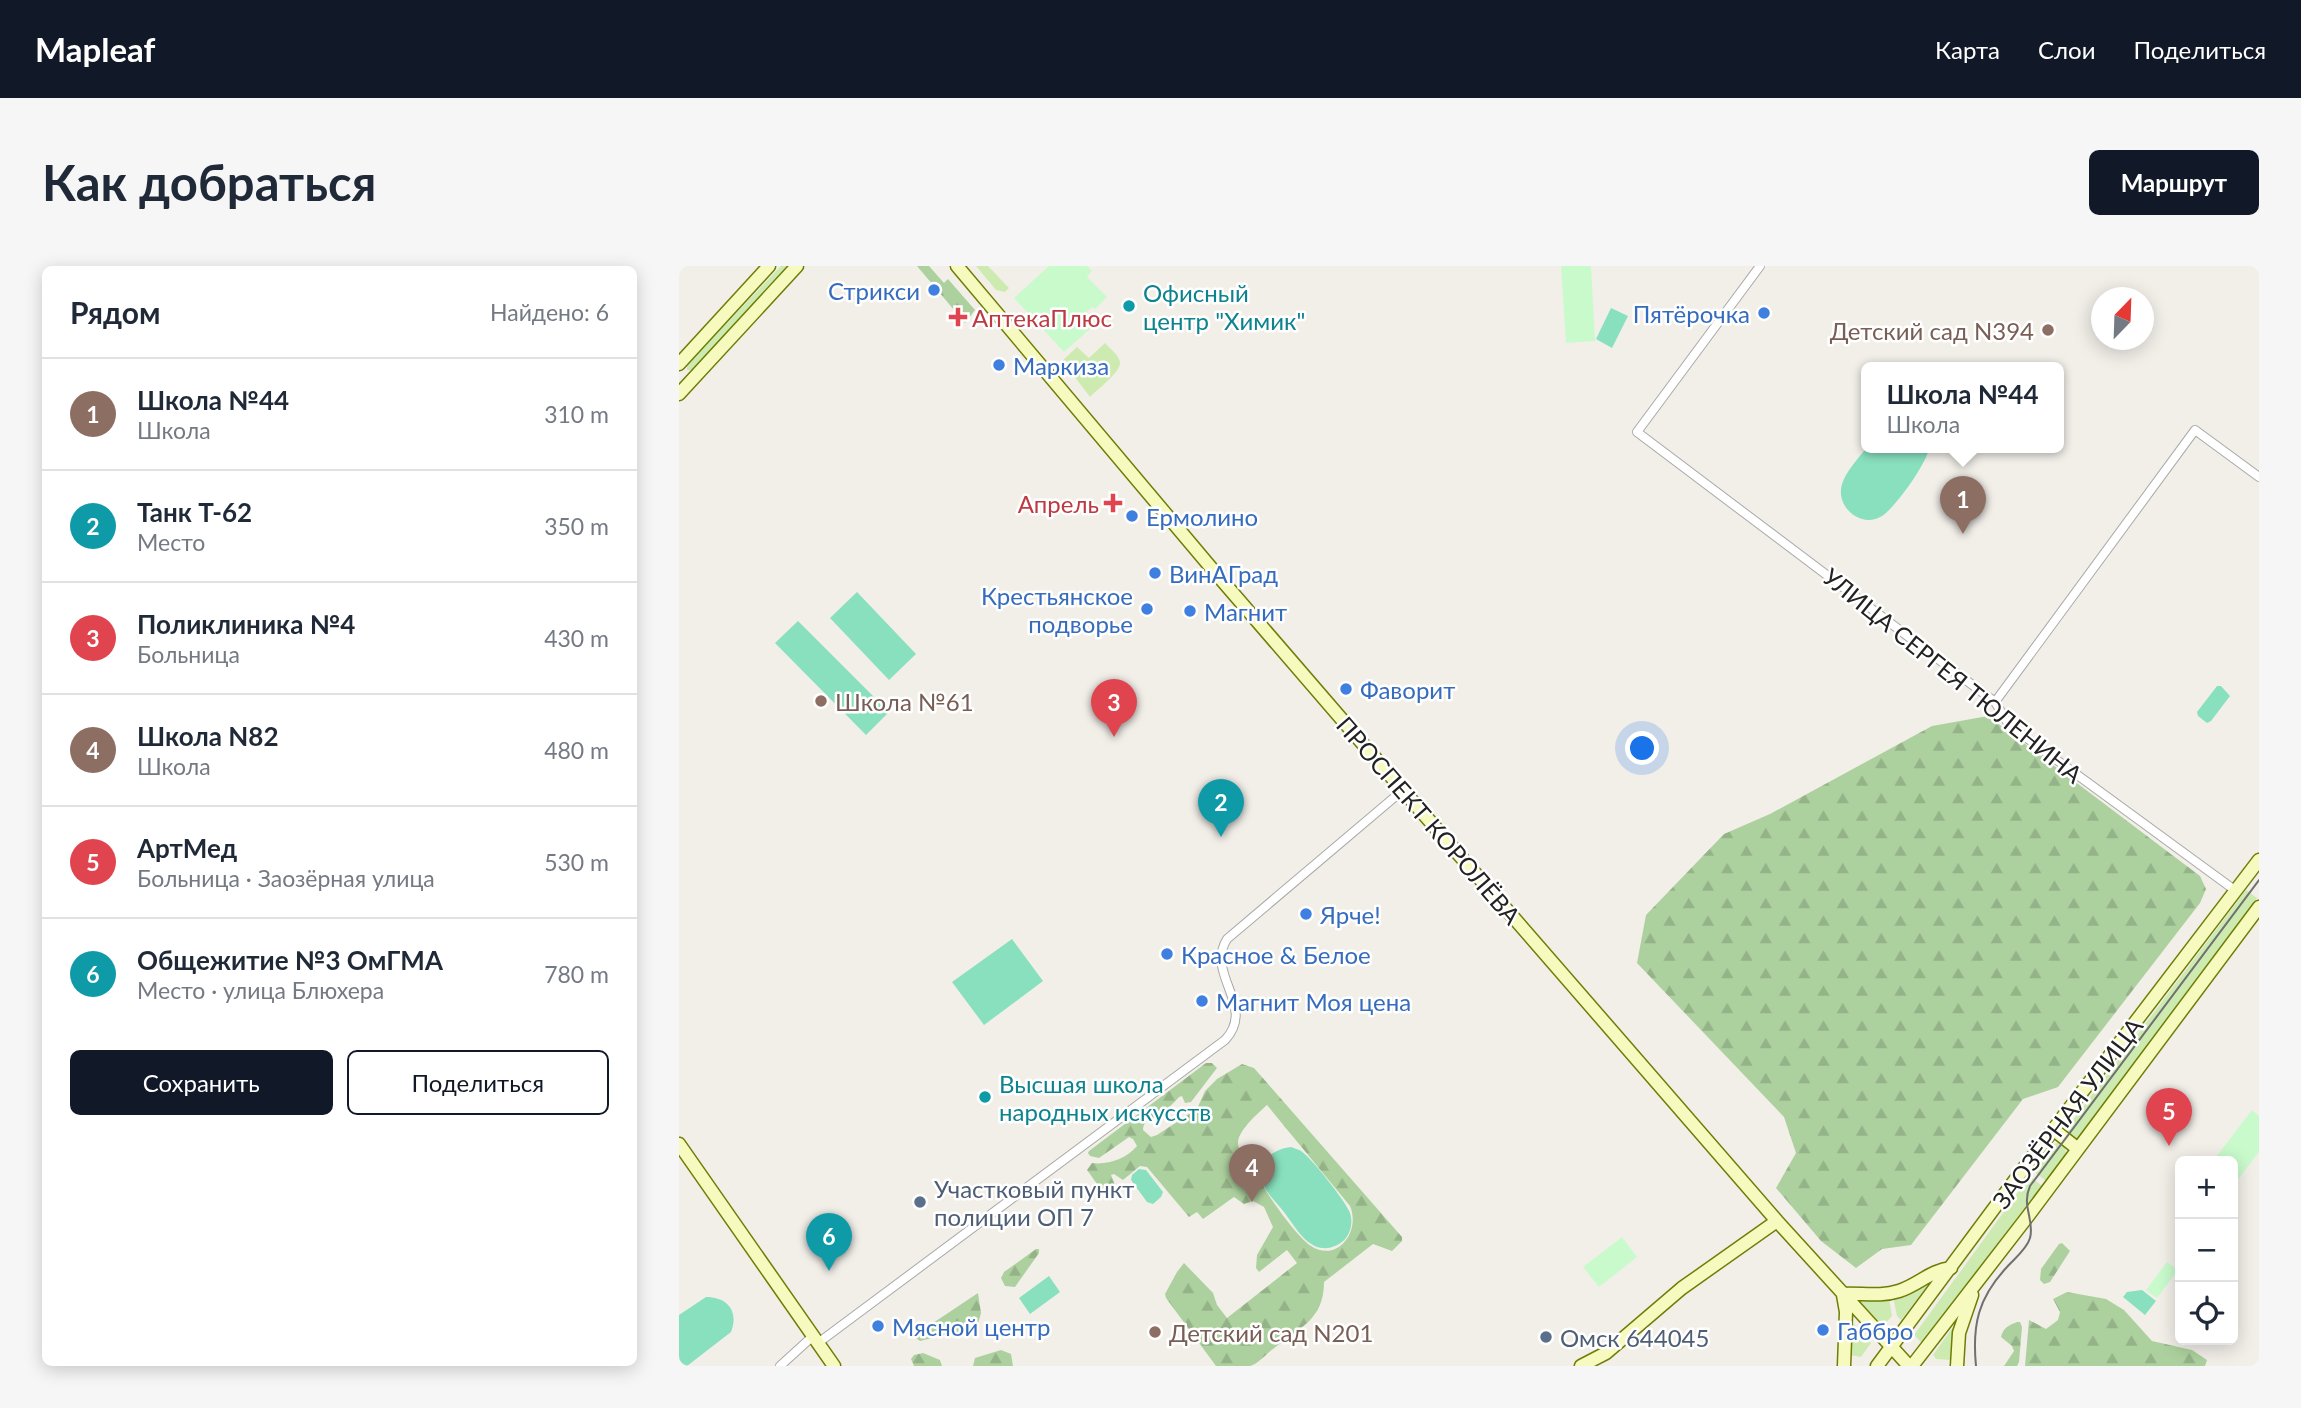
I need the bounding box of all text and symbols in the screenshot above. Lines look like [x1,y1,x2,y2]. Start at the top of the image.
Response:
text: Mapleaf [35,29,155,69]
text: Карта [1935,35,2000,64]
text: Слои [2038,35,2095,64]
text: Поделиться [2133,35,2266,64]
button: Маршрут [2089,150,2259,215]
text: Как добраться [42,153,376,211]
place label: Стрикси [828,276,920,305]
place label: Офисный центр "Химик" [1143,278,1305,335]
marker: Стрикси [926,282,942,298]
north arrow [2091,287,2154,350]
text: Рядом [70,294,160,330]
text: Найдено: 6 [490,298,609,326]
marker: Офисный центр "Химик" [1121,298,1137,314]
place label: Пятёрочка [1633,299,1750,328]
place label: АптекаПлюс [972,303,1112,332]
marker: Пятёрочка [1756,305,1772,321]
marker: АптекаПлюс [950,309,966,325]
place label: Детский сад N394 [1830,316,2034,345]
marker: Детский сад N394 [2040,322,2056,338]
place label: Маркиза [1013,351,1109,380]
marker: Маркиза [991,357,1007,373]
popup [1861,362,2064,453]
text: Школа №44 [1886,378,2039,410]
text: Школа №44 [137,384,289,416]
text: 1 [86,400,100,428]
text: 310 m [544,400,609,428]
text: Школа [1886,410,1960,438]
text: Школа [137,416,211,444]
pin: 1 [1940,476,1986,534]
place label: Апрель [1018,489,1099,518]
marker: Апрель [1105,495,1121,511]
text: Танк Т-62 [137,496,252,528]
place label: Ермолино [1146,502,1258,531]
marker: Ермолино [1124,508,1140,524]
text: 2 [86,512,100,540]
text: 350 m [544,512,609,540]
text: Место [137,528,205,556]
place label: ВинАГрад [1169,559,1278,588]
street label: УЛИЦА СЕРГЕЯ ТЮЛЕНИНА [1818,562,2089,789]
marker: ВинАГрад [1147,565,1163,581]
place label: Крестьянское подворье [981,581,1133,638]
place label: Магнит [1204,597,1287,626]
marker: Крестьянское подворье [1139,601,1155,617]
marker: Магнит [1182,603,1198,619]
text: Поликлиника №4 [137,608,355,640]
text: 3 [86,624,100,652]
text: 430 m [544,624,609,652]
text: Больница [137,640,240,668]
place label: Фаворит [1360,675,1455,704]
pin: 3 [1091,679,1137,737]
marker: Фаворит [1338,681,1354,697]
place label: Школа №61 [835,687,974,716]
marker: Школа №61 [813,693,829,709]
street label: ПРОСПЕКТ КОРОЛЁВА [1331,710,1528,930]
text: Школа N82 [137,720,279,752]
your location [1625,731,1659,765]
text: 4 [86,736,100,764]
text: 480 m [544,736,609,764]
text: Школа [137,752,211,780]
pin: 2 [1198,779,1244,837]
text: АртМед [137,832,237,864]
text: 5 [86,848,100,876]
text: 530 m [544,848,609,876]
text: Больница · Заозёрная улица [137,864,435,892]
place label: Ярче! [1319,900,1381,929]
marker: Ярче! [1298,906,1314,922]
place label: Красное & Белое [1181,940,1371,969]
text: Общежитие №3 ОмГМА [137,944,443,976]
marker: Красное & Белое [1159,946,1175,962]
text: 6 [86,960,100,988]
text: 780 m [544,960,609,988]
text: Место · улица Блюхера [137,976,384,1004]
place label: Магнит Моя цена [1216,987,1411,1016]
marker: Магнит Моя цена [1194,993,1210,1009]
street label: ЗАОЗЁРНАЯ УЛИЦА [1986,1011,2149,1214]
button: Сохранить [70,1050,333,1115]
button: Поделиться [347,1050,609,1115]
place label: Высшая школа народных искусств [999,1069,1211,1126]
pin: 5 [2146,1088,2192,1146]
marker: Высшая школа народных искусств [977,1089,993,1105]
pin: 4 [1229,1144,1275,1202]
map controls [2175,1156,2238,1345]
button: + [2175,1156,2238,1219]
place label: Участковый пункт полиции ОП 7 [934,1174,1134,1231]
marker: Участковый пункт полиции ОП 7 [912,1194,928,1210]
pin: 6 [806,1213,852,1271]
button: − [2175,1219,2238,1282]
button: locate [2175,1282,2238,1345]
place label: Мясной центр [892,1312,1050,1341]
place label: Габбро [1837,1316,1913,1345]
marker: Мясной центр [870,1318,886,1334]
place label: Детский сад N201 [1169,1318,1373,1347]
marker: Габбро [1815,1322,1831,1338]
place label: Омск 644045 [1560,1323,1709,1352]
marker: Детский сад N201 [1147,1324,1163,1340]
marker: Омск 644045 [1538,1329,1554,1345]

